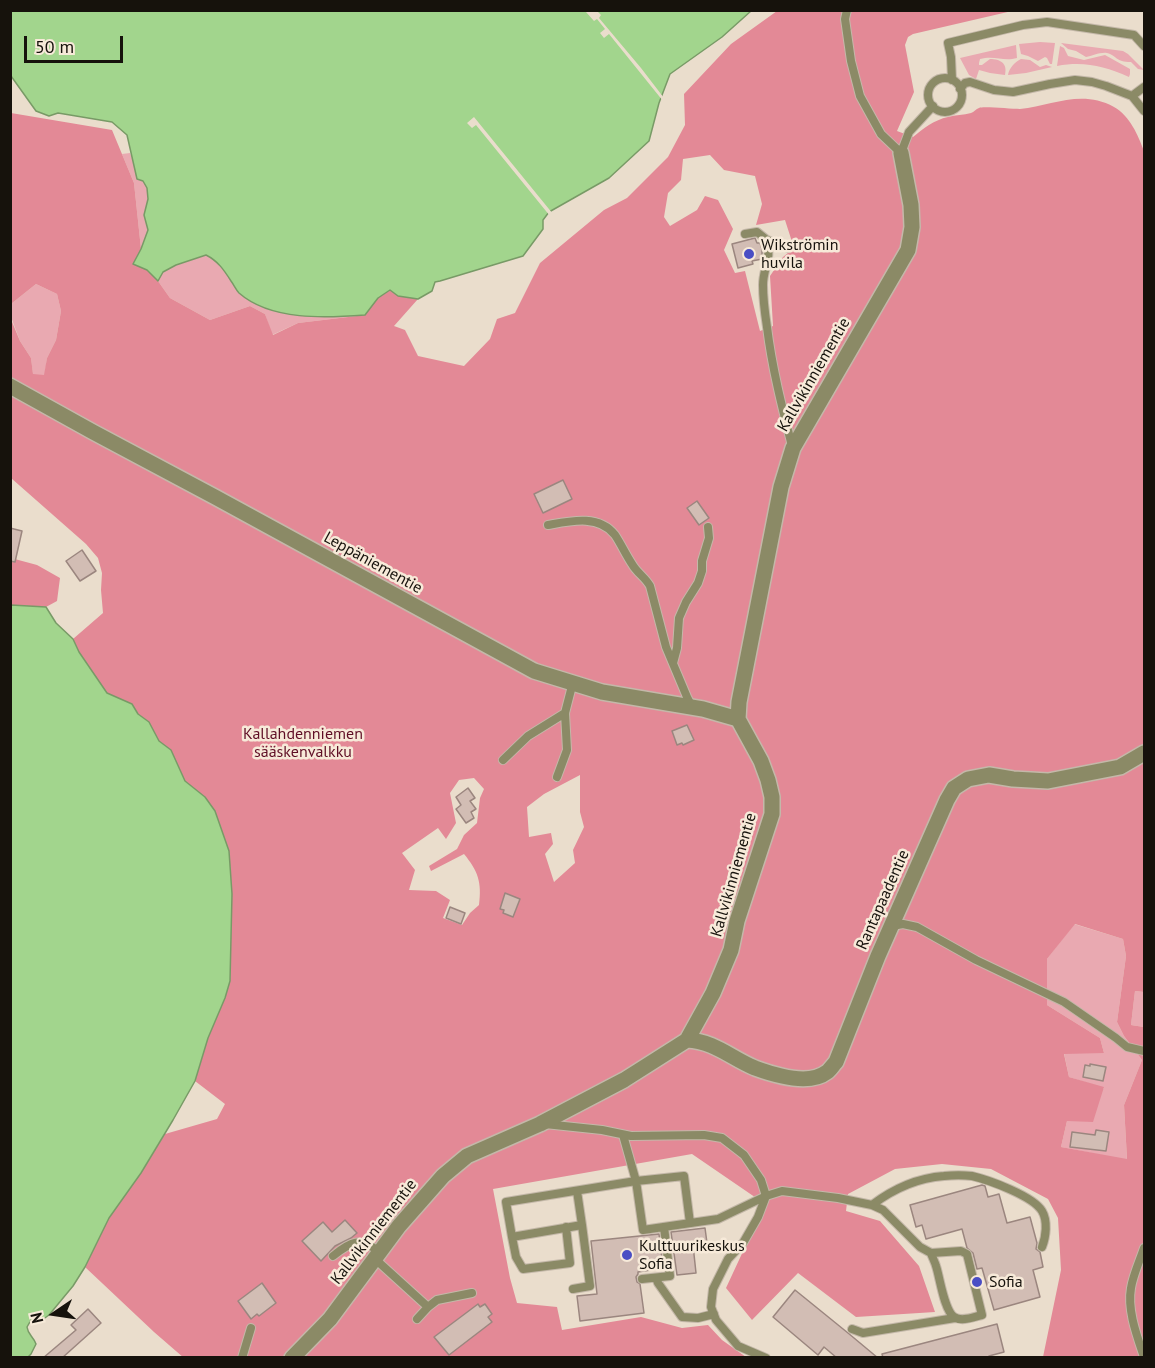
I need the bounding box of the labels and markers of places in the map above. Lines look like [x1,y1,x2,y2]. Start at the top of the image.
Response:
place label: Wikströmin huvila [761,235,838,273]
marker: Wikströmin huvila [742,247,756,261]
place label: Kulttuurikeskus Sofia [639,1236,745,1274]
marker: Kulttuurikeskus Sofia [620,1248,634,1262]
place label: Sofia [989,1272,1023,1292]
marker: Sofia [970,1275,984,1289]

